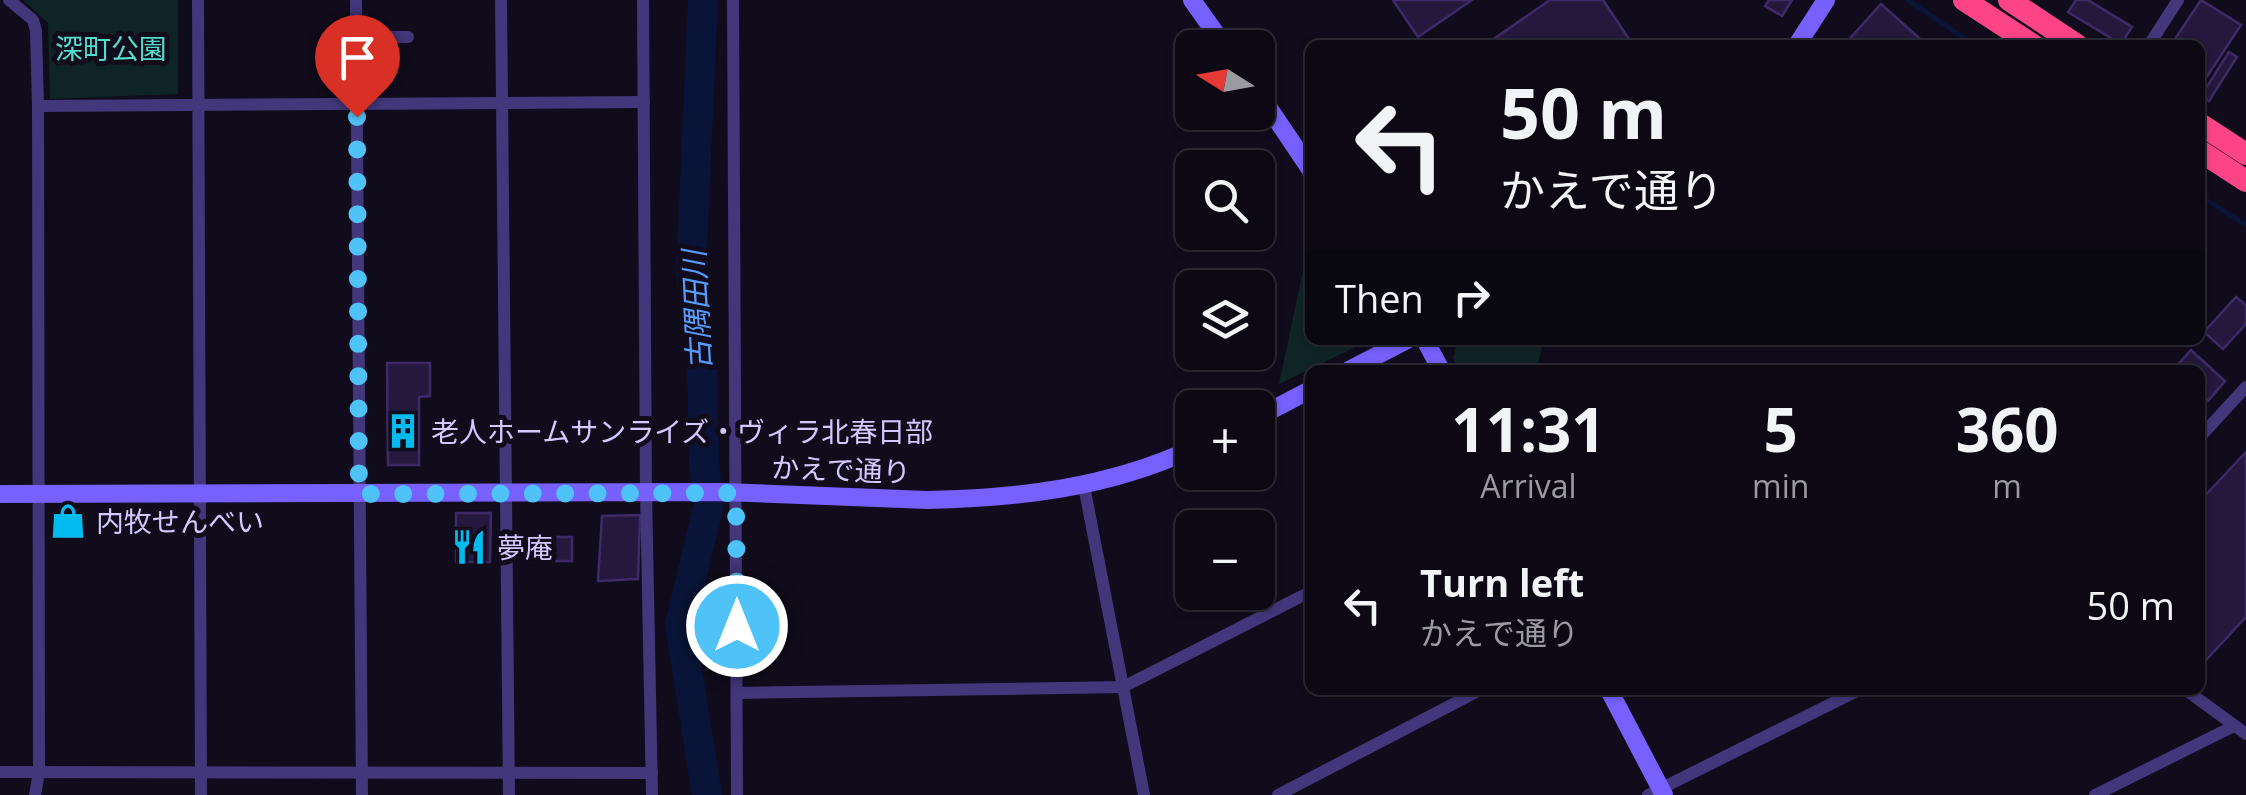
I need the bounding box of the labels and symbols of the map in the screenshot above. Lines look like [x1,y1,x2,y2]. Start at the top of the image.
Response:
pin [315,15,400,118]
park label: 深町公園 [55,29,167,67]
north arrow [1175,30,1275,130]
water label: 古隅田川 [672,246,720,371]
building icon: 老人ホームサンライズ・ヴィラ北春日部 [384,412,422,450]
place label: 老人ホームサンライズ・ヴィラ北春日部 [431,412,933,450]
street label: かえで通り [771,448,911,490]
shop icon: 内牧せんべい [49,502,87,540]
place label: 内牧せんべい [96,502,264,540]
restaurant icon: 夢庵 [450,528,488,566]
place label: 夢庵 [497,528,553,566]
position arrow [685,574,789,678]

